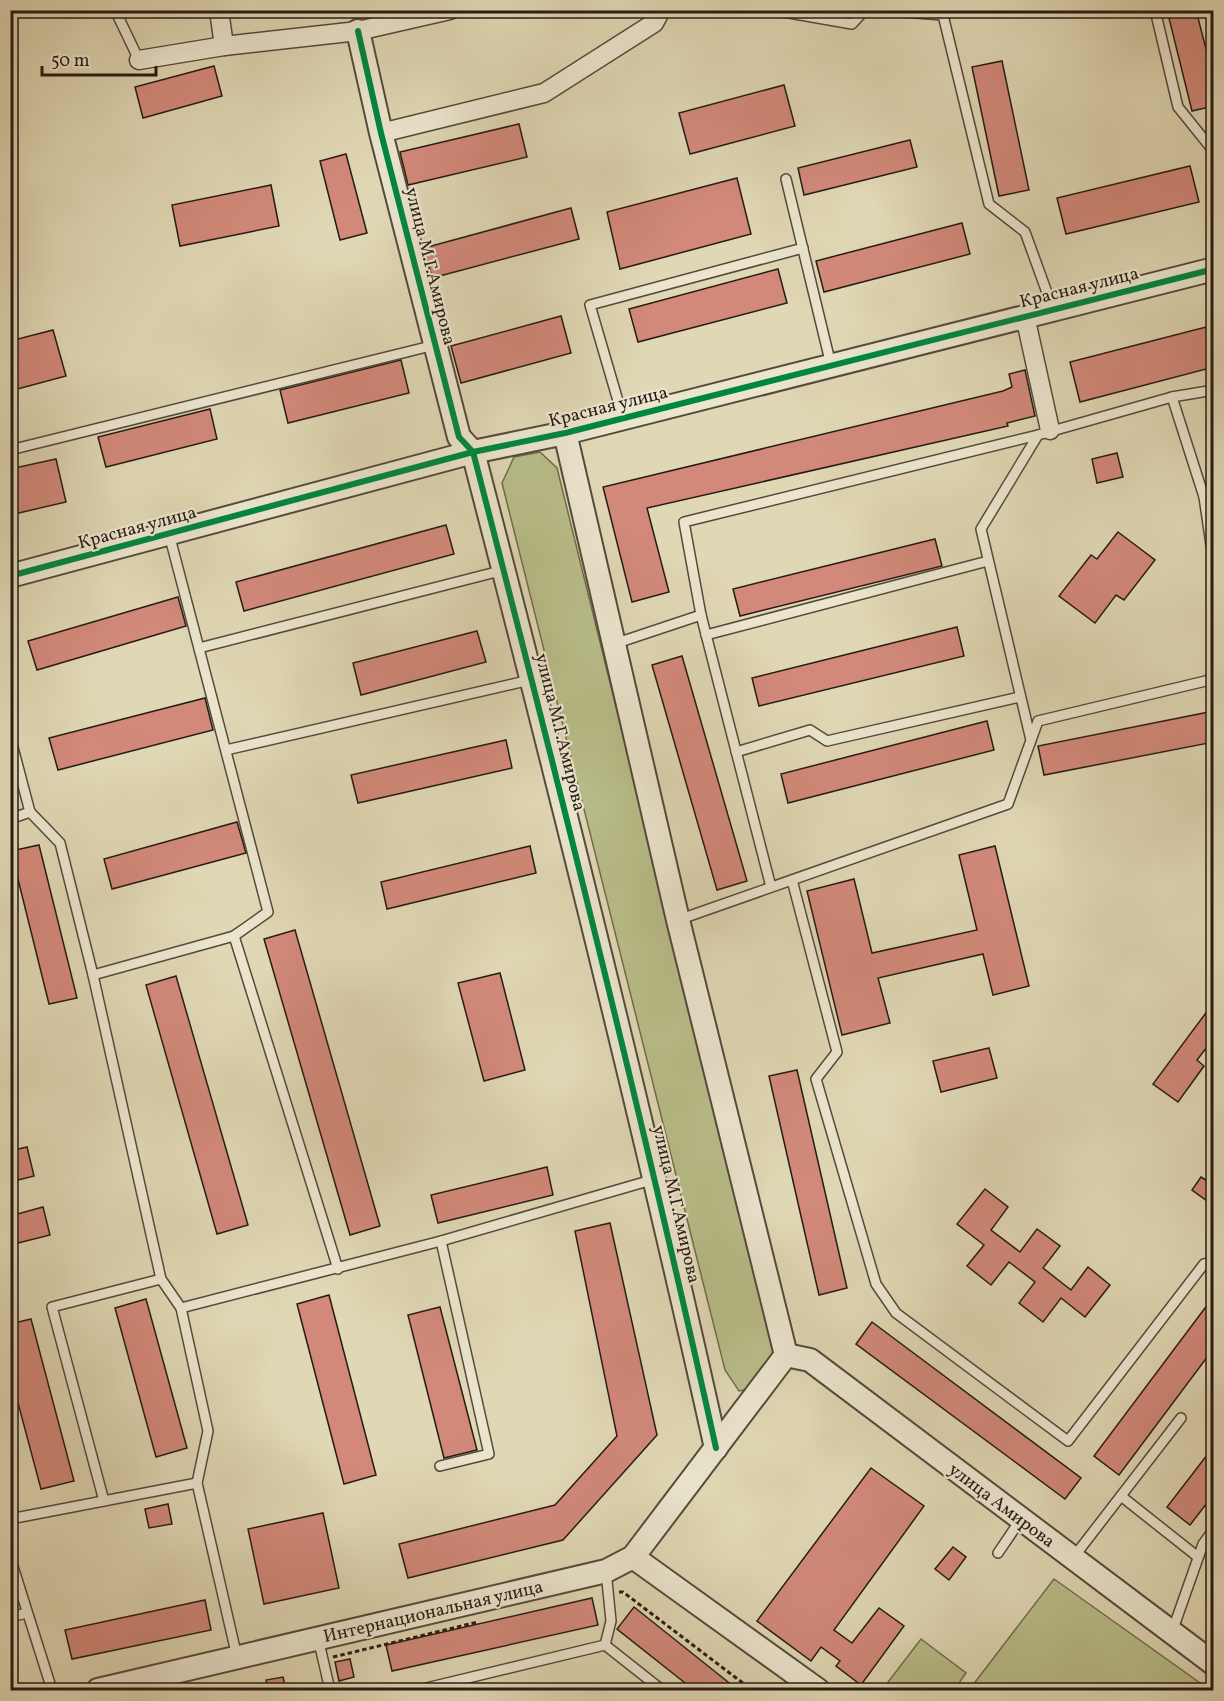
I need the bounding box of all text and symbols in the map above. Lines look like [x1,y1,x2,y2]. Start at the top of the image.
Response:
scale bar [42,39,156,77]
text: 50 m [51,49,90,74]
street label: улица М.Г.Амирова [398,185,461,348]
street label: Красная улица [1017,262,1142,315]
street label: Красная улица [546,381,671,434]
street label: Красная улица [75,501,200,556]
street label: улица М.Г.Амирова [528,651,591,814]
street label: улица М.Г.Амирова [645,1123,706,1286]
street label: улица Амирова [943,1458,1060,1555]
street label: Интернациональная улица [321,1575,546,1650]

